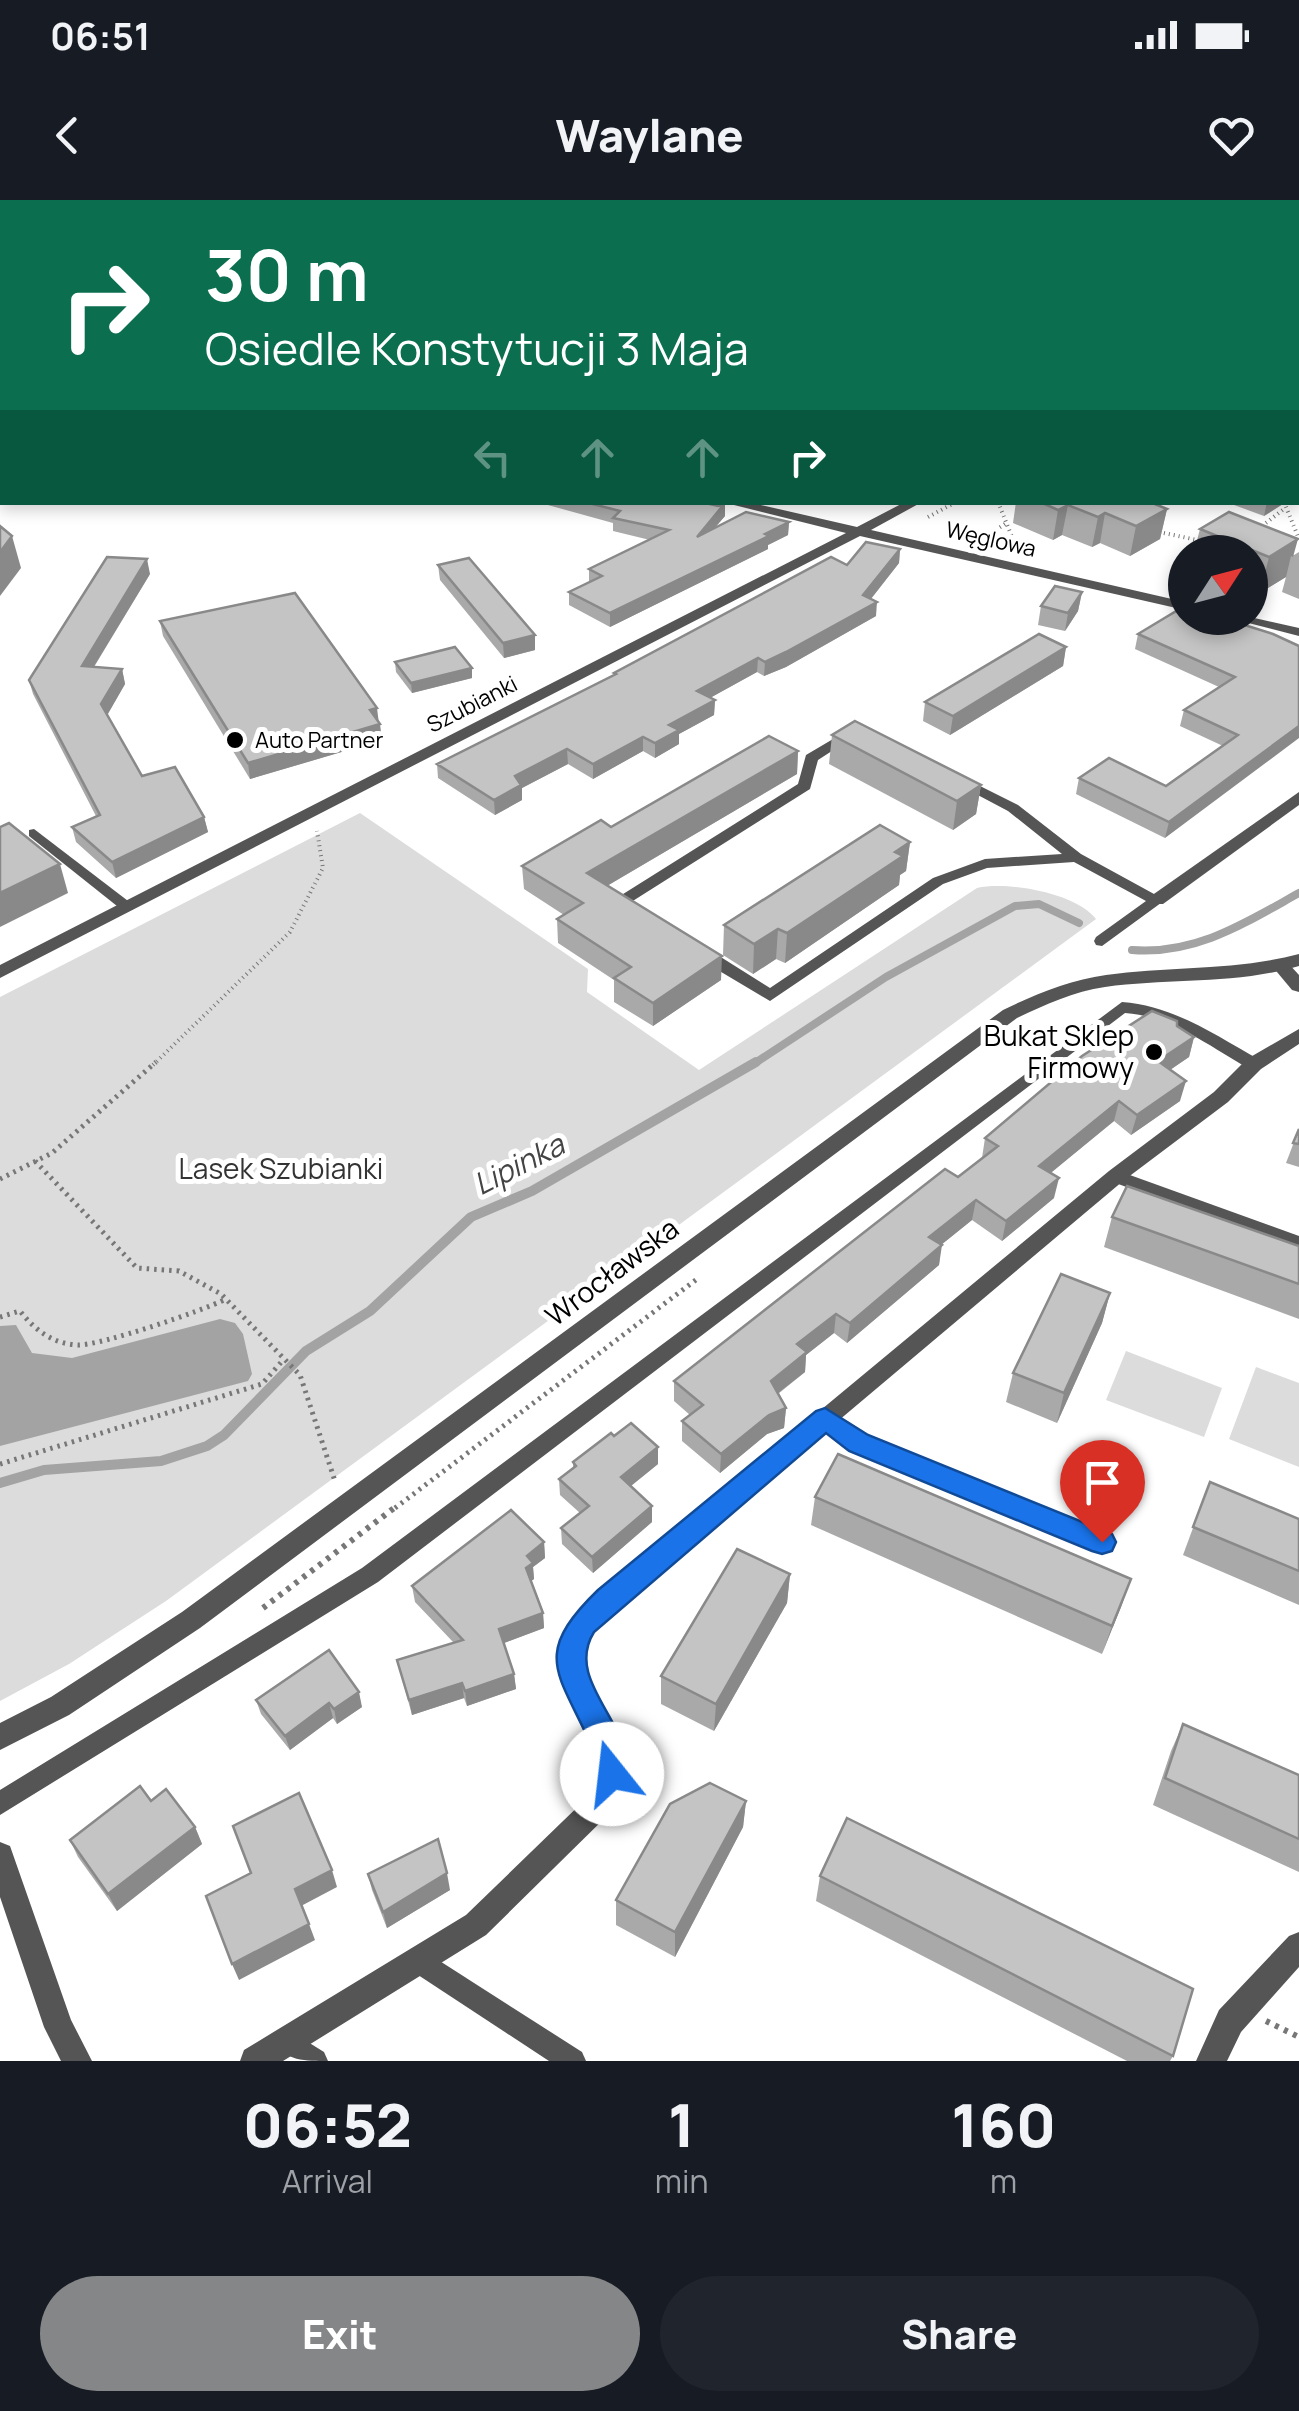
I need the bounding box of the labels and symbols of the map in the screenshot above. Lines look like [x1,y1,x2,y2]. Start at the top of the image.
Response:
street label: Węglowa [943,514,1039,564]
north arrow [1168,535,1268,635]
street label: Szubianki [422,668,522,740]
place label: Auto Partner [255,725,383,755]
marker: Auto Partner [224,729,246,751]
place label: Bukat Sklep Firmowy [984,1016,1134,1086]
marker: Bukat Sklep Firmowy [1143,1041,1165,1063]
water label: Lipinka [466,1123,572,1204]
park label: Lasek Szubianki [179,1149,383,1187]
street label: Wrocławska [537,1209,686,1334]
pin [1060,1440,1145,1543]
position arrow [560,1722,664,1826]

